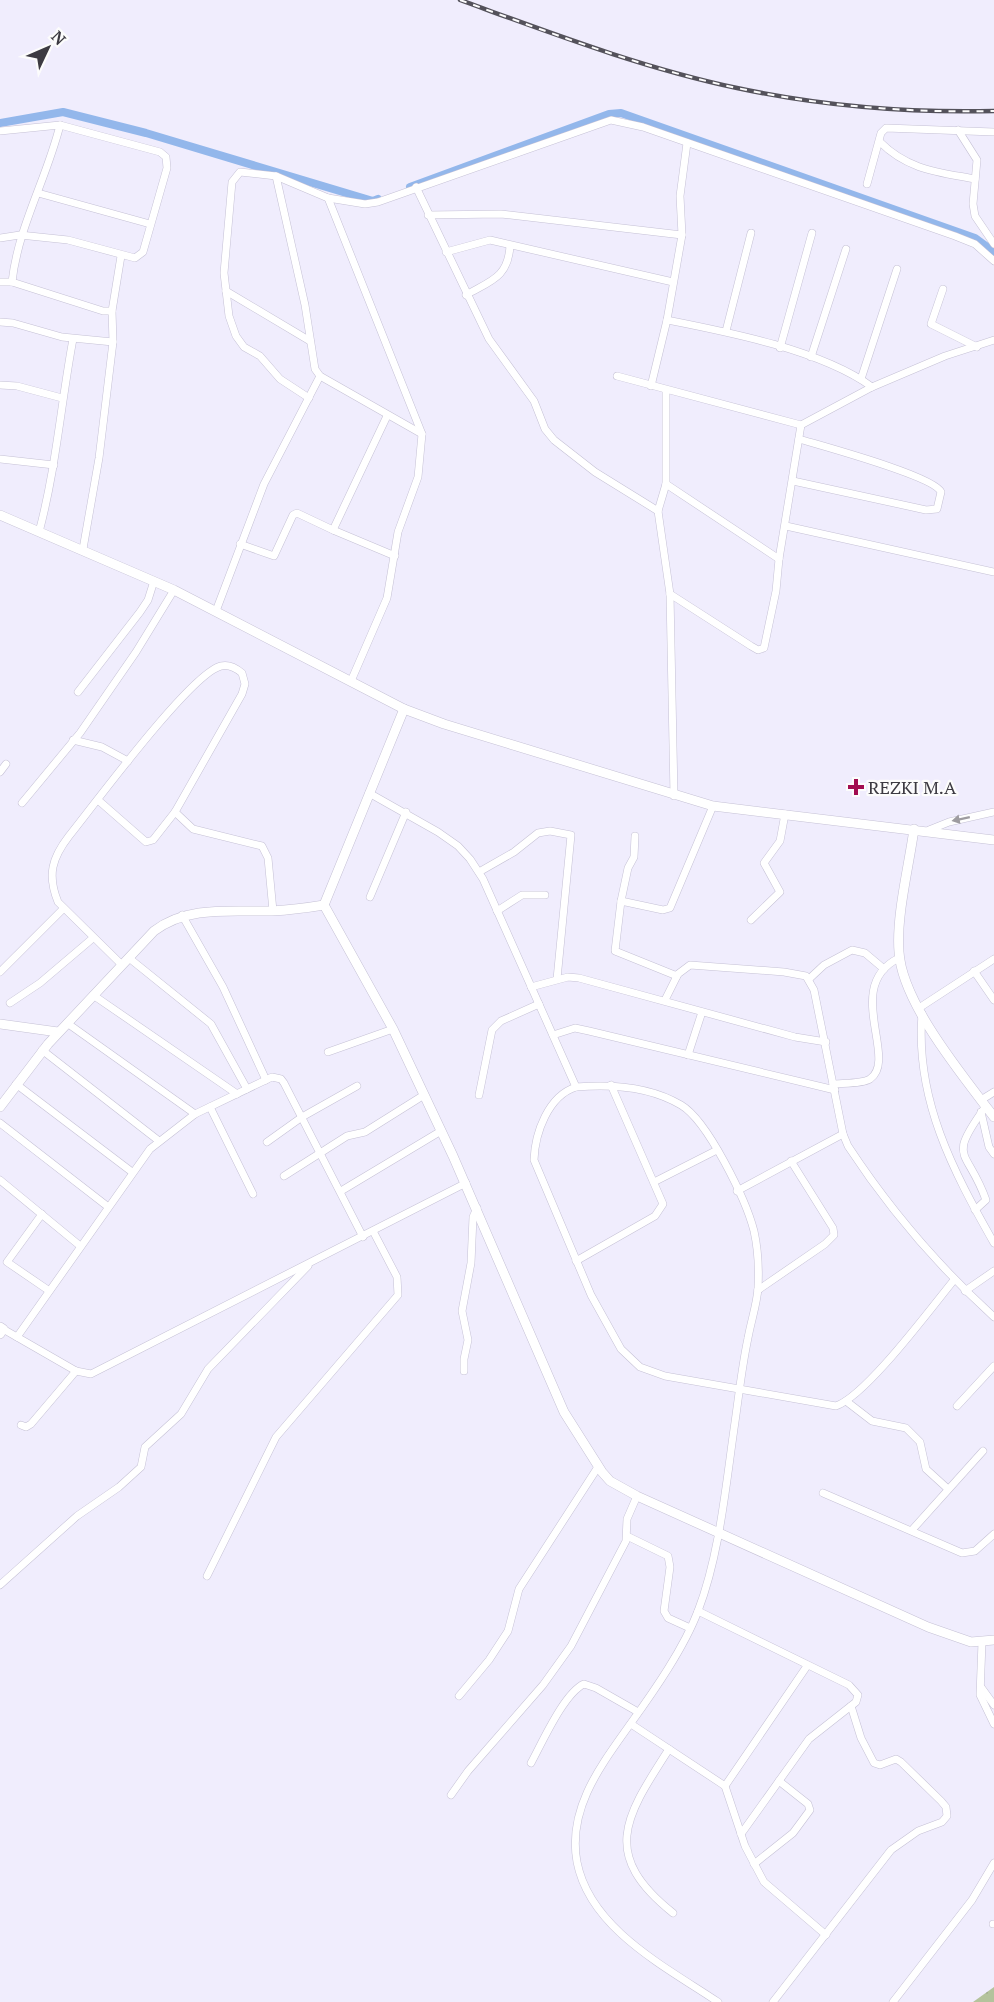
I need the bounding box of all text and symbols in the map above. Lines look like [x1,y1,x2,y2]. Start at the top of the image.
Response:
north arrow [18,18,78,78]
text: N [47,26,71,50]
place label: REZKI M.A [868,775,957,799]
marker: REZKI M.A [849,780,863,794]
one-way arrow [951,815,970,825]

